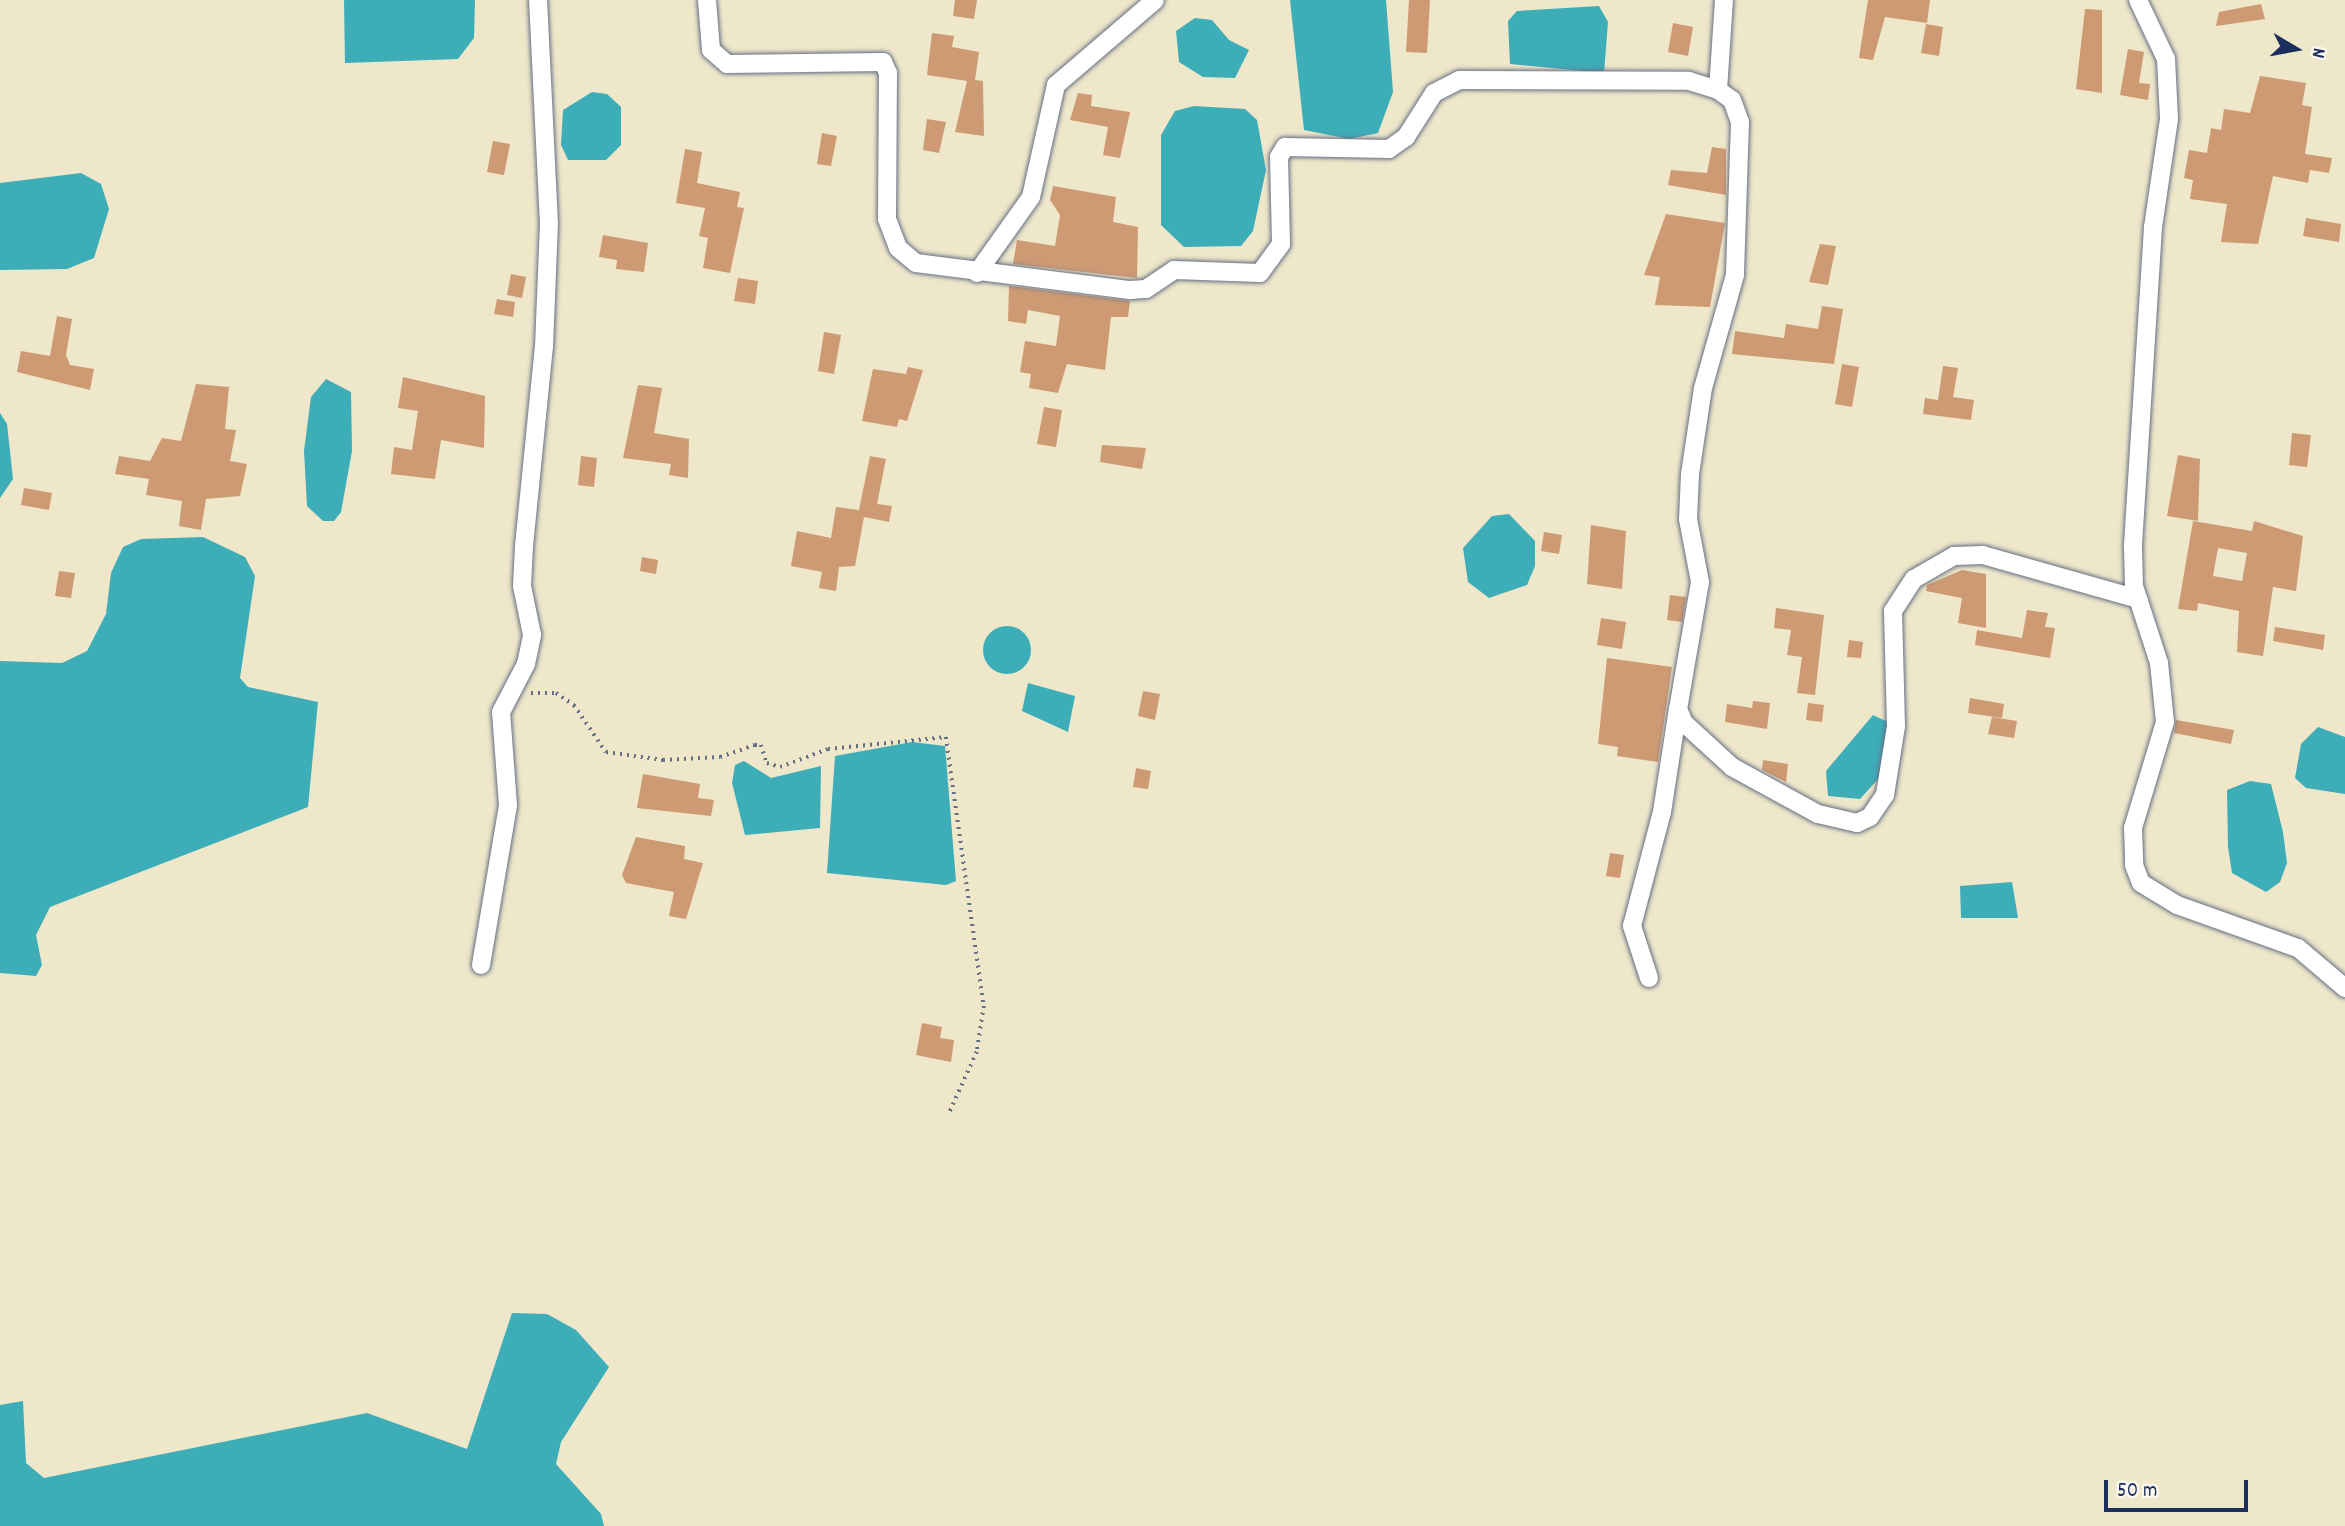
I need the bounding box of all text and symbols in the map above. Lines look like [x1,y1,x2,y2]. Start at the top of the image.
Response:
north arrow [2261,14,2331,84]
text: N [2303,46,2331,60]
scale bar [2107,1466,2250,1510]
text: 50 m [2117,1477,2157,1507]

